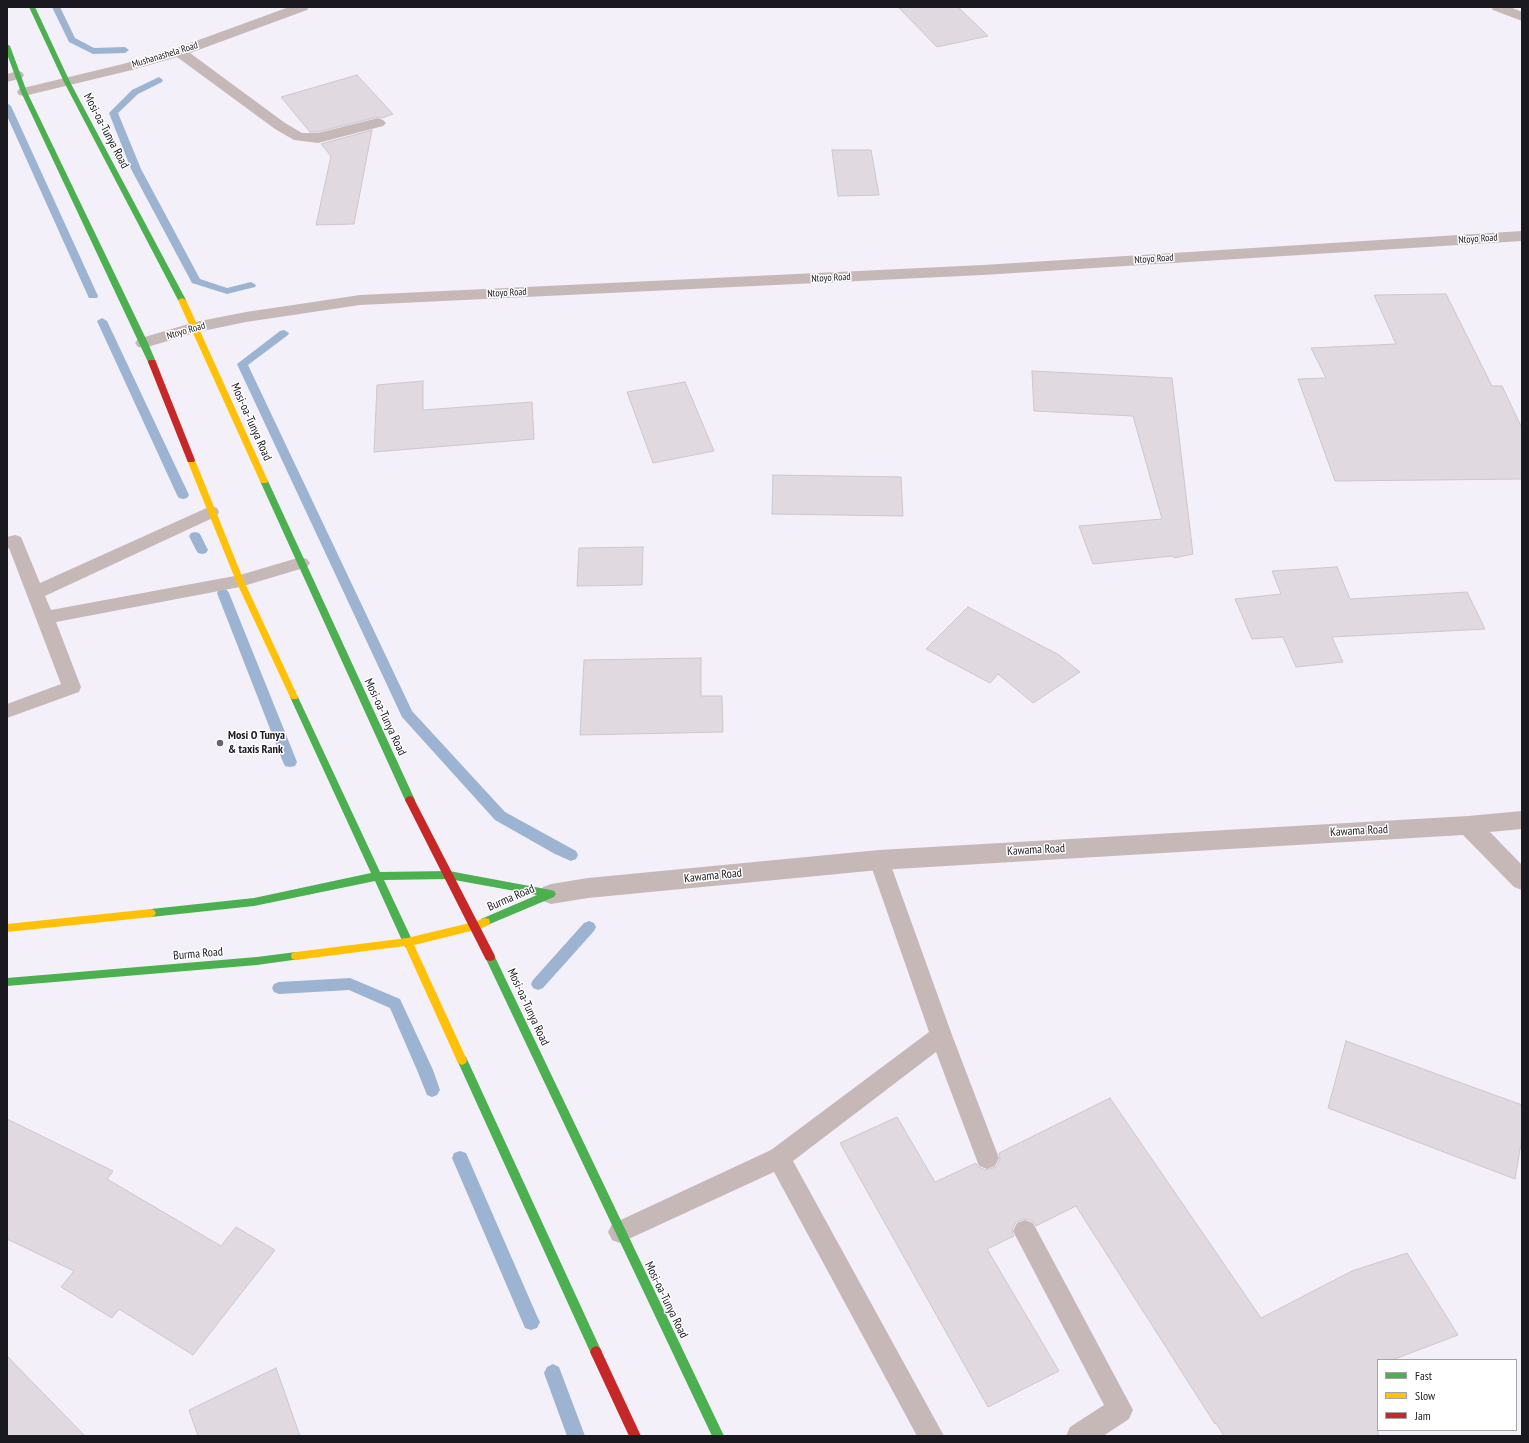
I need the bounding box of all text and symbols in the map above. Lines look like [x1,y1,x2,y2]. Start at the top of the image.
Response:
street label: Mushanashela Road [131,39,199,71]
street label: Mosi-oa-Tunya Road [80,91,132,171]
street label: Ntoyo Road [1458,232,1498,246]
street label: Ntoyo Road [1134,252,1174,266]
street label: Ntoyo Road [811,271,851,285]
street label: Ntoyo Road [487,286,527,300]
street label: Ntoyo Road [165,320,207,342]
street label: Mosi-oa-Tunya Road [227,381,275,463]
street label: Mosi-oa-Tunya Road [361,676,409,758]
place label: Mosi O Tunya & taxis Rank [228,729,285,757]
marker: Mosi O Tunya & taxis Rank [215,738,225,748]
street label: Kawama Road [1330,822,1388,840]
street label: Kawama Road [1007,841,1065,859]
street label: Kawama Road [683,866,743,886]
street label: Burma Road [485,882,537,914]
street label: Burma Road [173,945,223,963]
street label: Mosi-oa-Tunya Road [504,966,552,1048]
street label: Mosi-oa-Tunya Road [641,1259,691,1341]
legend [1377,1359,1517,1431]
text: Fast [1415,1368,1432,1383]
text: Slow [1415,1388,1435,1403]
text: Jam [1415,1408,1431,1423]

